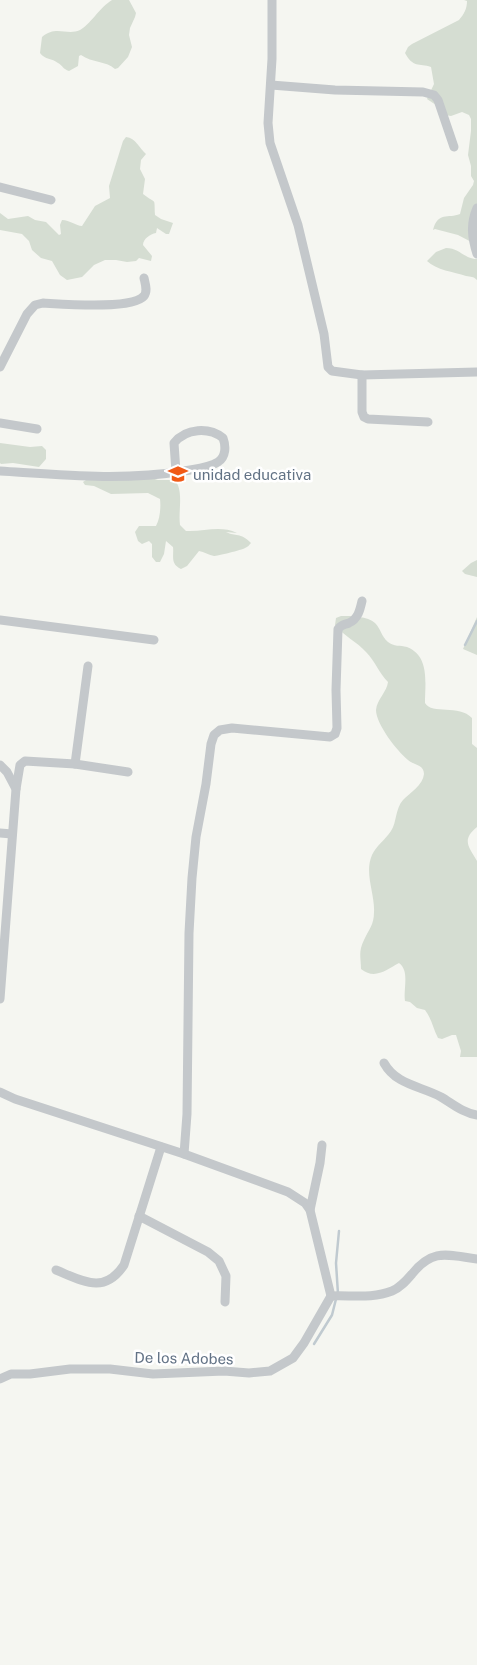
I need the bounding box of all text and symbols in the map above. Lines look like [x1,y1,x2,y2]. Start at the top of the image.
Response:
school or university icon: unidad educativa [167,463,189,485]
place label: unidad educativa [193,466,311,483]
street label: De los Adobes [134,1349,234,1367]

